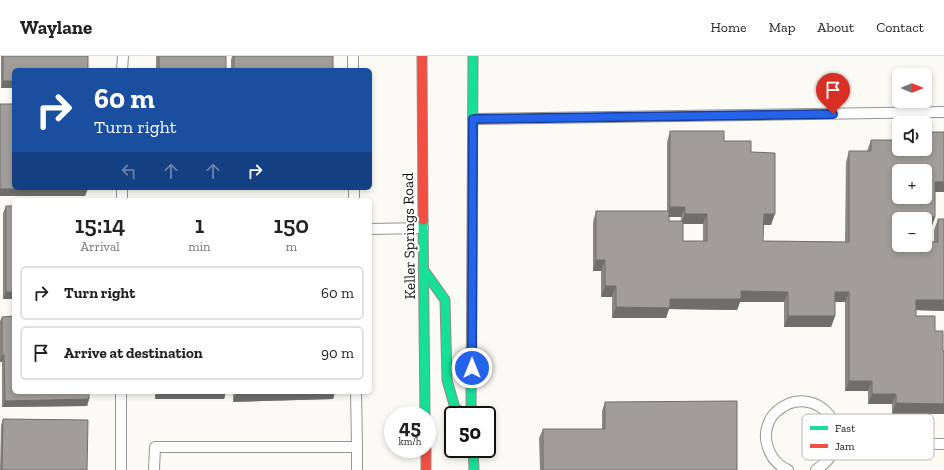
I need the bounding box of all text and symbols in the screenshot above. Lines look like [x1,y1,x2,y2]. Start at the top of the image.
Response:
text: Waylane [20,16,92,39]
text: Home [711,19,747,36]
text: Map [769,19,795,36]
text: About [817,19,854,36]
text: Contact [876,19,924,36]
north arrow [892,68,932,108]
map controls [892,68,932,252]
pin [816,73,850,114]
icon: arrive [822,79,844,101]
text: 60 m [94,82,155,115]
icon: right [28,84,80,136]
text: Turn right [94,116,176,138]
button: sound [892,116,932,156]
icon: left [118,160,140,182]
icon: ahead [160,160,182,182]
icon: ahead [202,160,224,182]
icon: right [244,160,266,182]
button: + [892,164,932,204]
street label: Keller Springs Road [399,172,419,299]
text: 15:14 [75,210,125,239]
text: 1 [195,210,204,239]
text: 150 [273,210,309,239]
button: − [892,212,932,252]
text: Arrival [81,239,120,254]
text: min [188,239,211,254]
text: m [286,239,297,254]
icon: right [30,282,52,304]
text: Turn right [64,284,135,302]
text: 60 m [321,284,354,302]
icon: arrive [30,342,52,364]
text: Arrive at destination [64,344,203,362]
text: 90 m [321,344,354,362]
position arrow [451,347,493,389]
speed limit sign: 50 [444,406,496,458]
legend [802,414,934,460]
text: 45 [399,415,421,439]
text: Fast [835,422,856,435]
text: km/h [399,436,421,448]
text: Jam [835,440,855,453]

